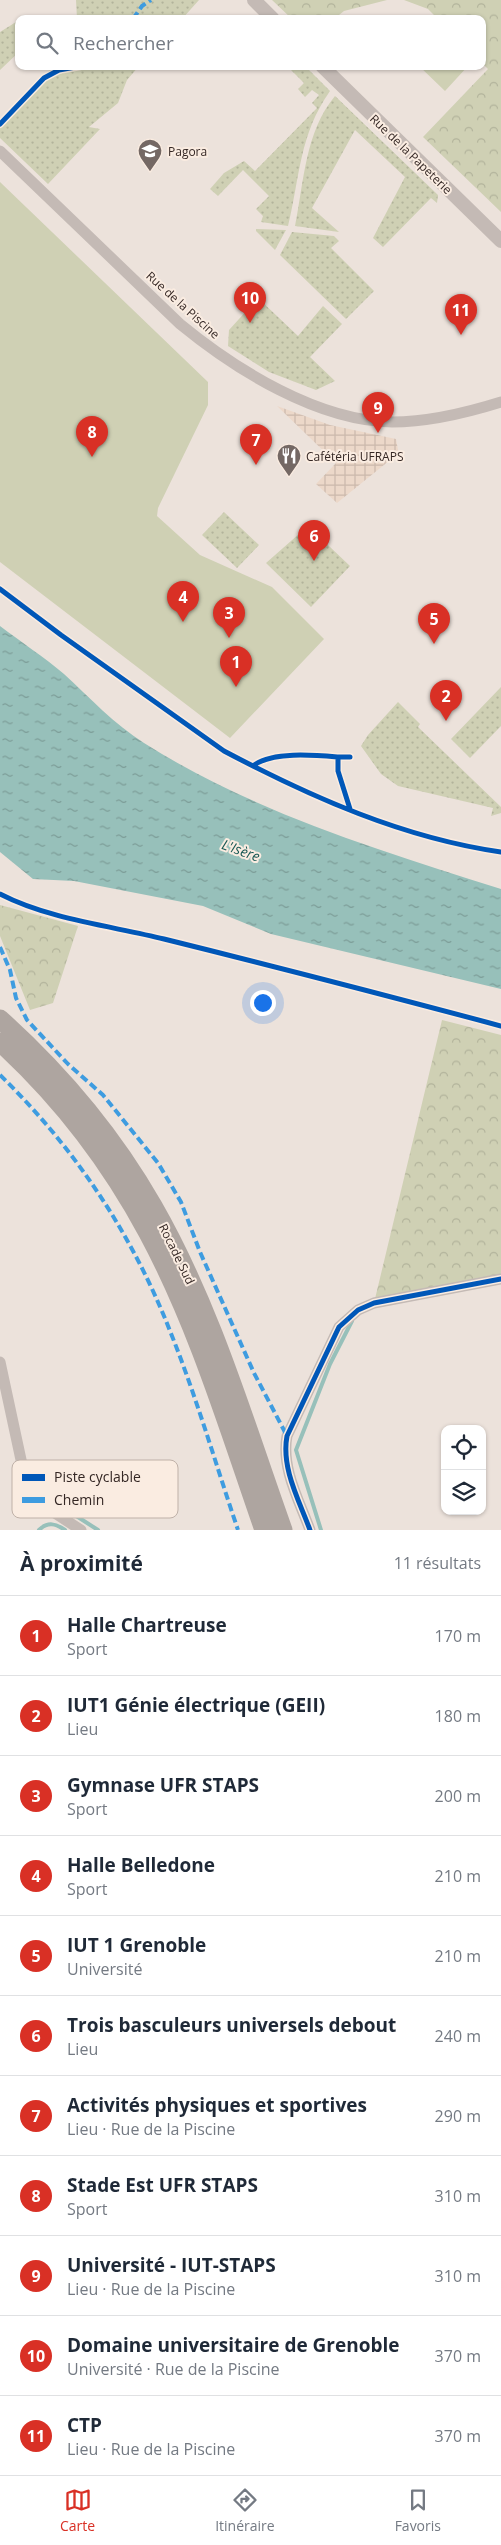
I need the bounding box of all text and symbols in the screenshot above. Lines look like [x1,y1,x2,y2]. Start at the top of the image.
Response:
search box [15,15,486,70]
icon: search [33,29,61,57]
text: Rechercher [73,30,174,56]
street label: Rue de la Papeterie [366,110,456,198]
school or university icon: Pagora [137,138,163,172]
place label: Pagora [168,143,207,160]
street label: Rue de la Piscine [143,267,224,343]
pin: 10 [234,282,266,323]
pin: 11 [445,294,477,335]
pin: 9 [362,392,394,433]
pin: 8 [76,416,108,457]
pin: 7 [240,424,272,465]
restaurant icon: Cafétéria UFRAPS [276,443,302,477]
place label: Cafétéria UFRAPS [306,448,403,465]
pin: 6 [298,520,330,561]
pin: 4 [167,581,199,622]
pin: 3 [213,597,245,638]
pin: 5 [418,603,450,644]
pin: 1 [220,646,252,687]
pin: 2 [430,680,462,721]
water label: L'Isère [219,834,263,866]
your location [250,990,276,1016]
street label: Rocade Sud [155,1221,199,1287]
map controls [441,1425,486,1515]
button: locate [441,1425,486,1470]
legend [12,1460,178,1518]
text: Piste cyclable [54,1467,141,1486]
button: layers [441,1470,486,1515]
text: Chemin [54,1490,104,1509]
text: À proximité [20,1549,143,1577]
text: 11 résultats [394,1552,481,1574]
text: Halle Chartreuse [67,1612,227,1638]
text: 1 [31,1625,41,1647]
text: 170 m [435,1625,481,1647]
text: Sport [67,1638,107,1660]
text: IUT1 Génie électrique (GEII) [67,1692,325,1718]
text: 2 [31,1705,41,1727]
text: 180 m [435,1705,481,1727]
text: Lieu [67,1718,98,1740]
text: Gymnase UFR STAPS [67,1772,259,1798]
text: 3 [31,1785,41,1807]
text: 200 m [435,1785,481,1807]
text: Sport [67,1798,107,1820]
text: Halle Belledone [67,1852,215,1878]
text: 4 [31,1865,41,1887]
text: 210 m [435,1865,481,1887]
text: Sport [67,1878,107,1900]
text: IUT 1 Grenoble [67,1932,206,1958]
text: 5 [31,1945,41,1967]
text: 210 m [435,1945,481,1967]
text: Université [67,1958,142,1980]
text: Trois basculeurs universels debout [67,2012,396,2038]
text: 6 [31,2025,41,2047]
text: 240 m [435,2025,481,2047]
text: Lieu [67,2038,98,2060]
text: Activités physiques et sportives [67,2092,367,2118]
text: 7 [31,2105,41,2127]
text: 290 m [435,2105,481,2127]
text: Lieu · Rue de la Piscine [67,2118,235,2140]
text: Stade Est UFR STAPS [67,2172,258,2198]
text: 8 [31,2185,41,2207]
text: 310 m [435,2185,481,2207]
text: Sport [67,2198,107,2220]
text: Université - IUT-STAPS [67,2252,276,2278]
text: 9 [31,2265,41,2287]
text: 310 m [435,2265,481,2287]
text: Lieu · Rue de la Piscine [67,2278,235,2300]
text: Domaine universitaire de Grenoble [67,2332,400,2358]
text: 10 [27,2345,45,2367]
text: 370 m [435,2345,481,2367]
text: Université · Rue de la Piscine [67,2358,280,2380]
text: CTP [67,2412,102,2438]
text: 11 [27,2425,45,2447]
text: 370 m [435,2425,481,2447]
text: Lieu · Rue de la Piscine [67,2438,235,2460]
tab: Carte [60,2486,95,2535]
tab: Itinéraire [215,2486,275,2535]
tab: Favoris [395,2486,441,2535]

